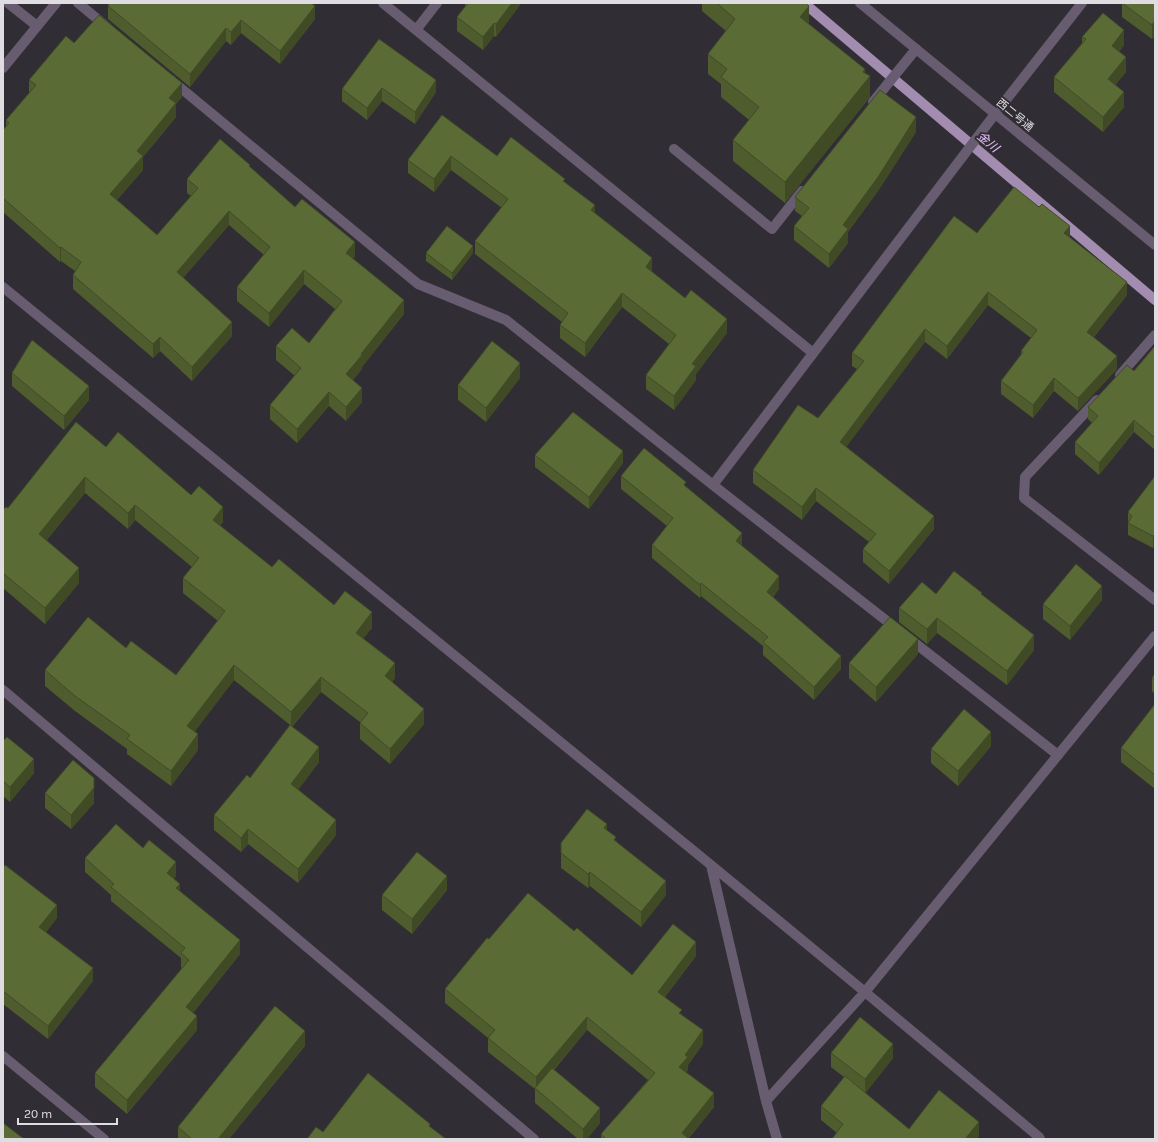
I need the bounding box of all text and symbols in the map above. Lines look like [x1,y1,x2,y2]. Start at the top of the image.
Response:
street label: 西二号通 [994,96,1036,134]
water label: 金川 [974,129,1003,156]
scale bar [18,1100,117,1126]
text: 20 m [24,1107,52,1121]

